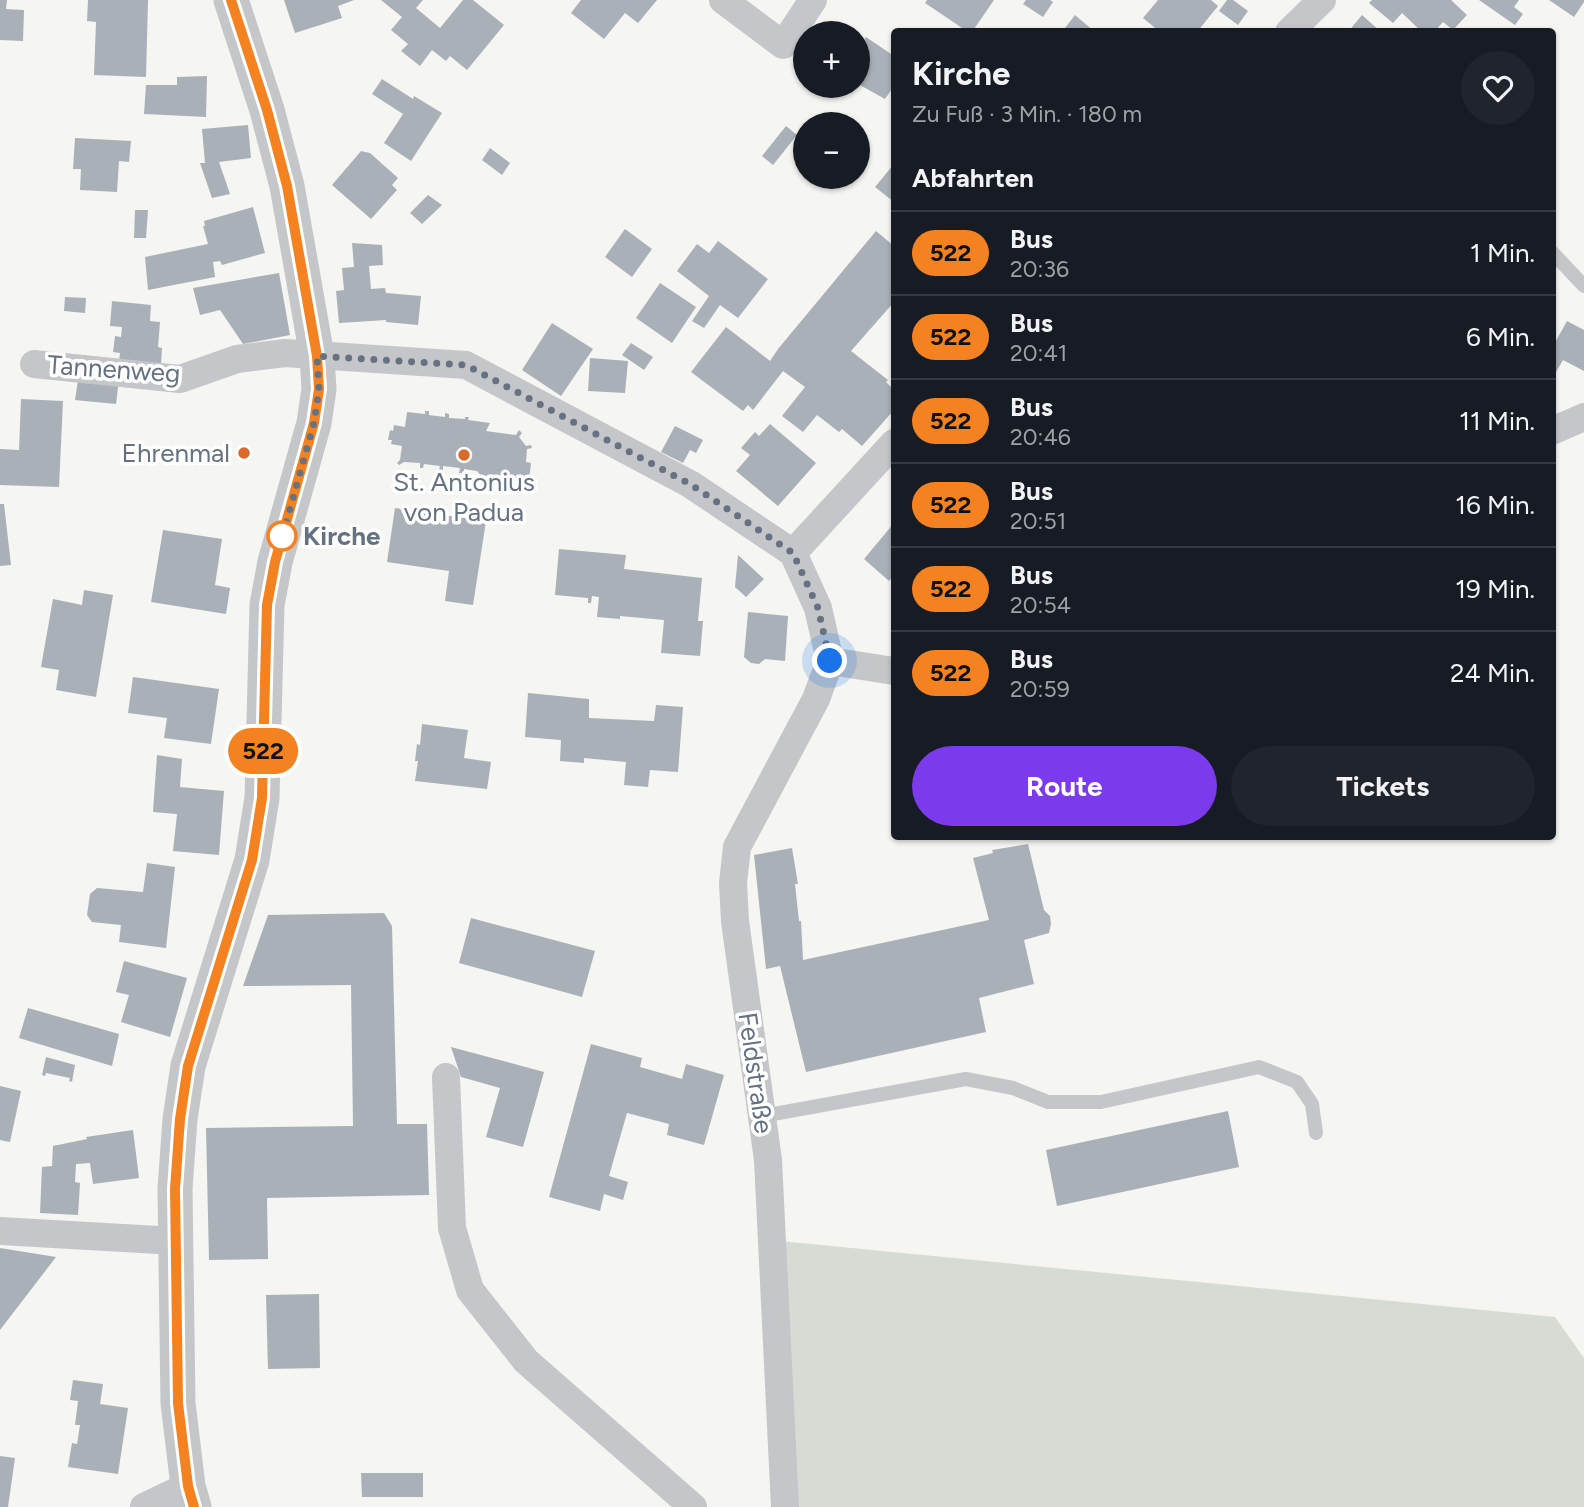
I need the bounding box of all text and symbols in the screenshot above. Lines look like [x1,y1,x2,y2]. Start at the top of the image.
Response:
map controls [793,21,870,189]
button: + [793,21,870,98]
button: heart [1461,51,1535,125]
text: Kirche [912,54,1010,93]
text: Zu Fuß · 3 Min. · 180 m [912,100,1142,128]
button: − [793,112,870,189]
text: Abfahrten [912,162,1034,194]
text: Bus [1010,223,1053,255]
text: 1 Min. [1470,237,1535,269]
text: 522 [930,238,971,267]
text: 20:36 [1010,255,1069,283]
text: Bus [1010,307,1053,339]
text: 6 Min. [1466,321,1535,353]
text: 522 [930,322,971,351]
text: 20:41 [1010,339,1067,367]
street label: Tannenweg [47,348,181,390]
text: Bus [1010,391,1053,423]
text: 11 Min. [1459,405,1535,437]
text: 522 [930,406,971,435]
text: 20:46 [1010,423,1071,451]
place label: Ehrenmal [122,437,230,469]
marker: Ehrenmal [236,445,252,461]
marker: St. Antonius von Padua [456,447,472,463]
place label: St. Antonius von Padua [393,466,535,528]
text: Bus [1010,475,1053,507]
text: 16 Min. [1455,489,1535,521]
text: 522 [930,490,971,519]
text: 20:51 [1010,507,1066,535]
place label: Kirche [303,520,380,552]
marker: Kirche [267,521,297,551]
text: Bus [1010,559,1053,591]
text: 19 Min. [1455,573,1535,605]
text: 522 [930,574,971,603]
text: 20:54 [1010,591,1071,619]
your location [812,643,847,678]
text: Bus [1010,643,1053,675]
text: 24 Min. [1450,657,1535,689]
text: 522 [930,658,971,687]
text: 20:59 [1010,675,1070,703]
line badge: 522 [223,728,303,774]
text: 522 [242,736,284,765]
button: Route [912,746,1217,826]
button: Tickets [1231,746,1535,826]
street label: Feldstraße [732,1010,780,1136]

